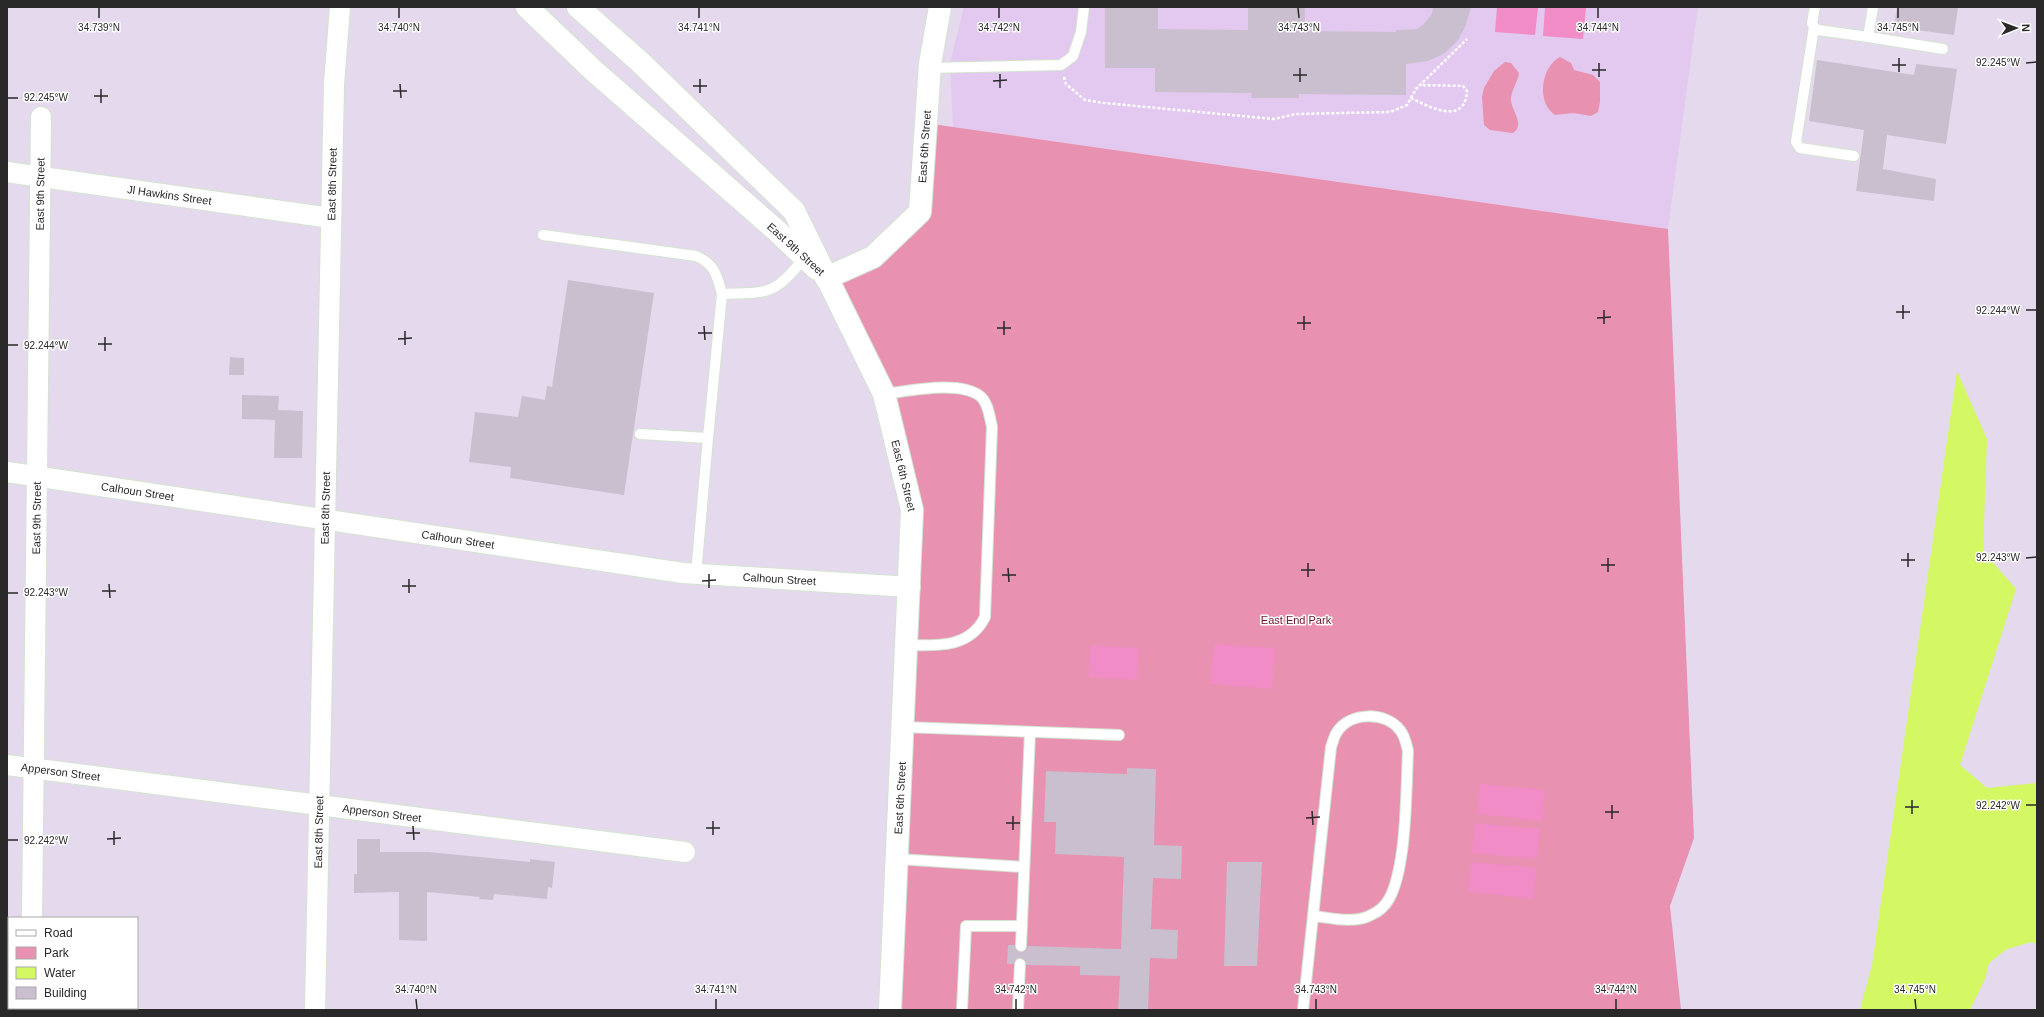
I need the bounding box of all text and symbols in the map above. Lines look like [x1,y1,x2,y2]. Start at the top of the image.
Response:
north arrow [1996,8,2036,48]
text: 34.739°N [78,22,120,33]
text: 34.740°N [378,22,420,33]
text: 34.741°N [678,22,720,33]
text: 34.742°N [978,22,1020,33]
text: 34.743°N [1278,22,1320,33]
text: 34.744°N [1577,22,1619,33]
text: 34.745°N [1877,22,1919,33]
text: N [2020,24,2032,32]
text: 92.245°W [1976,57,2021,68]
text: 92.245°W [24,92,69,103]
street label: East 6th Street [916,110,933,183]
street label: East 8th Street [325,148,339,221]
street label: East 9th Street [34,158,47,231]
street label: Jl Hawkins Street [126,183,212,207]
street label: East 9th Street [765,220,827,278]
text: 92.244°W [1976,305,2021,316]
text: 92.244°W [24,340,69,351]
street label: East 6th Street [889,439,918,512]
street label: East 8th Street [319,472,332,545]
street label: Calhoun Street [100,480,175,503]
street label: East 9th Street [30,482,43,555]
street label: Calhoun Street [421,528,495,551]
text: 92.243°W [1976,552,2021,563]
street label: Calhoun Street [742,571,816,587]
text: 92.243°W [24,587,69,598]
park label: East End Park [1261,614,1332,626]
street label: Apperson Street [20,761,101,783]
street label: East 6th Street [892,761,908,835]
street label: East 8th Street [312,795,325,869]
text: 92.242°W [1976,800,2021,811]
street label: Apperson Street [342,802,422,824]
text: 92.242°W [24,835,69,846]
legend [8,917,138,1009]
text: Road [44,926,73,940]
text: Park [44,946,70,960]
text: Water [44,966,76,980]
text: 34.740°N [395,984,437,995]
text: 34.741°N [695,984,737,995]
text: 34.742°N [995,984,1037,995]
text: 34.743°N [1295,984,1337,995]
text: 34.744°N [1595,984,1637,995]
text: 34.745°N [1894,984,1936,995]
text: Building [44,986,87,1000]

